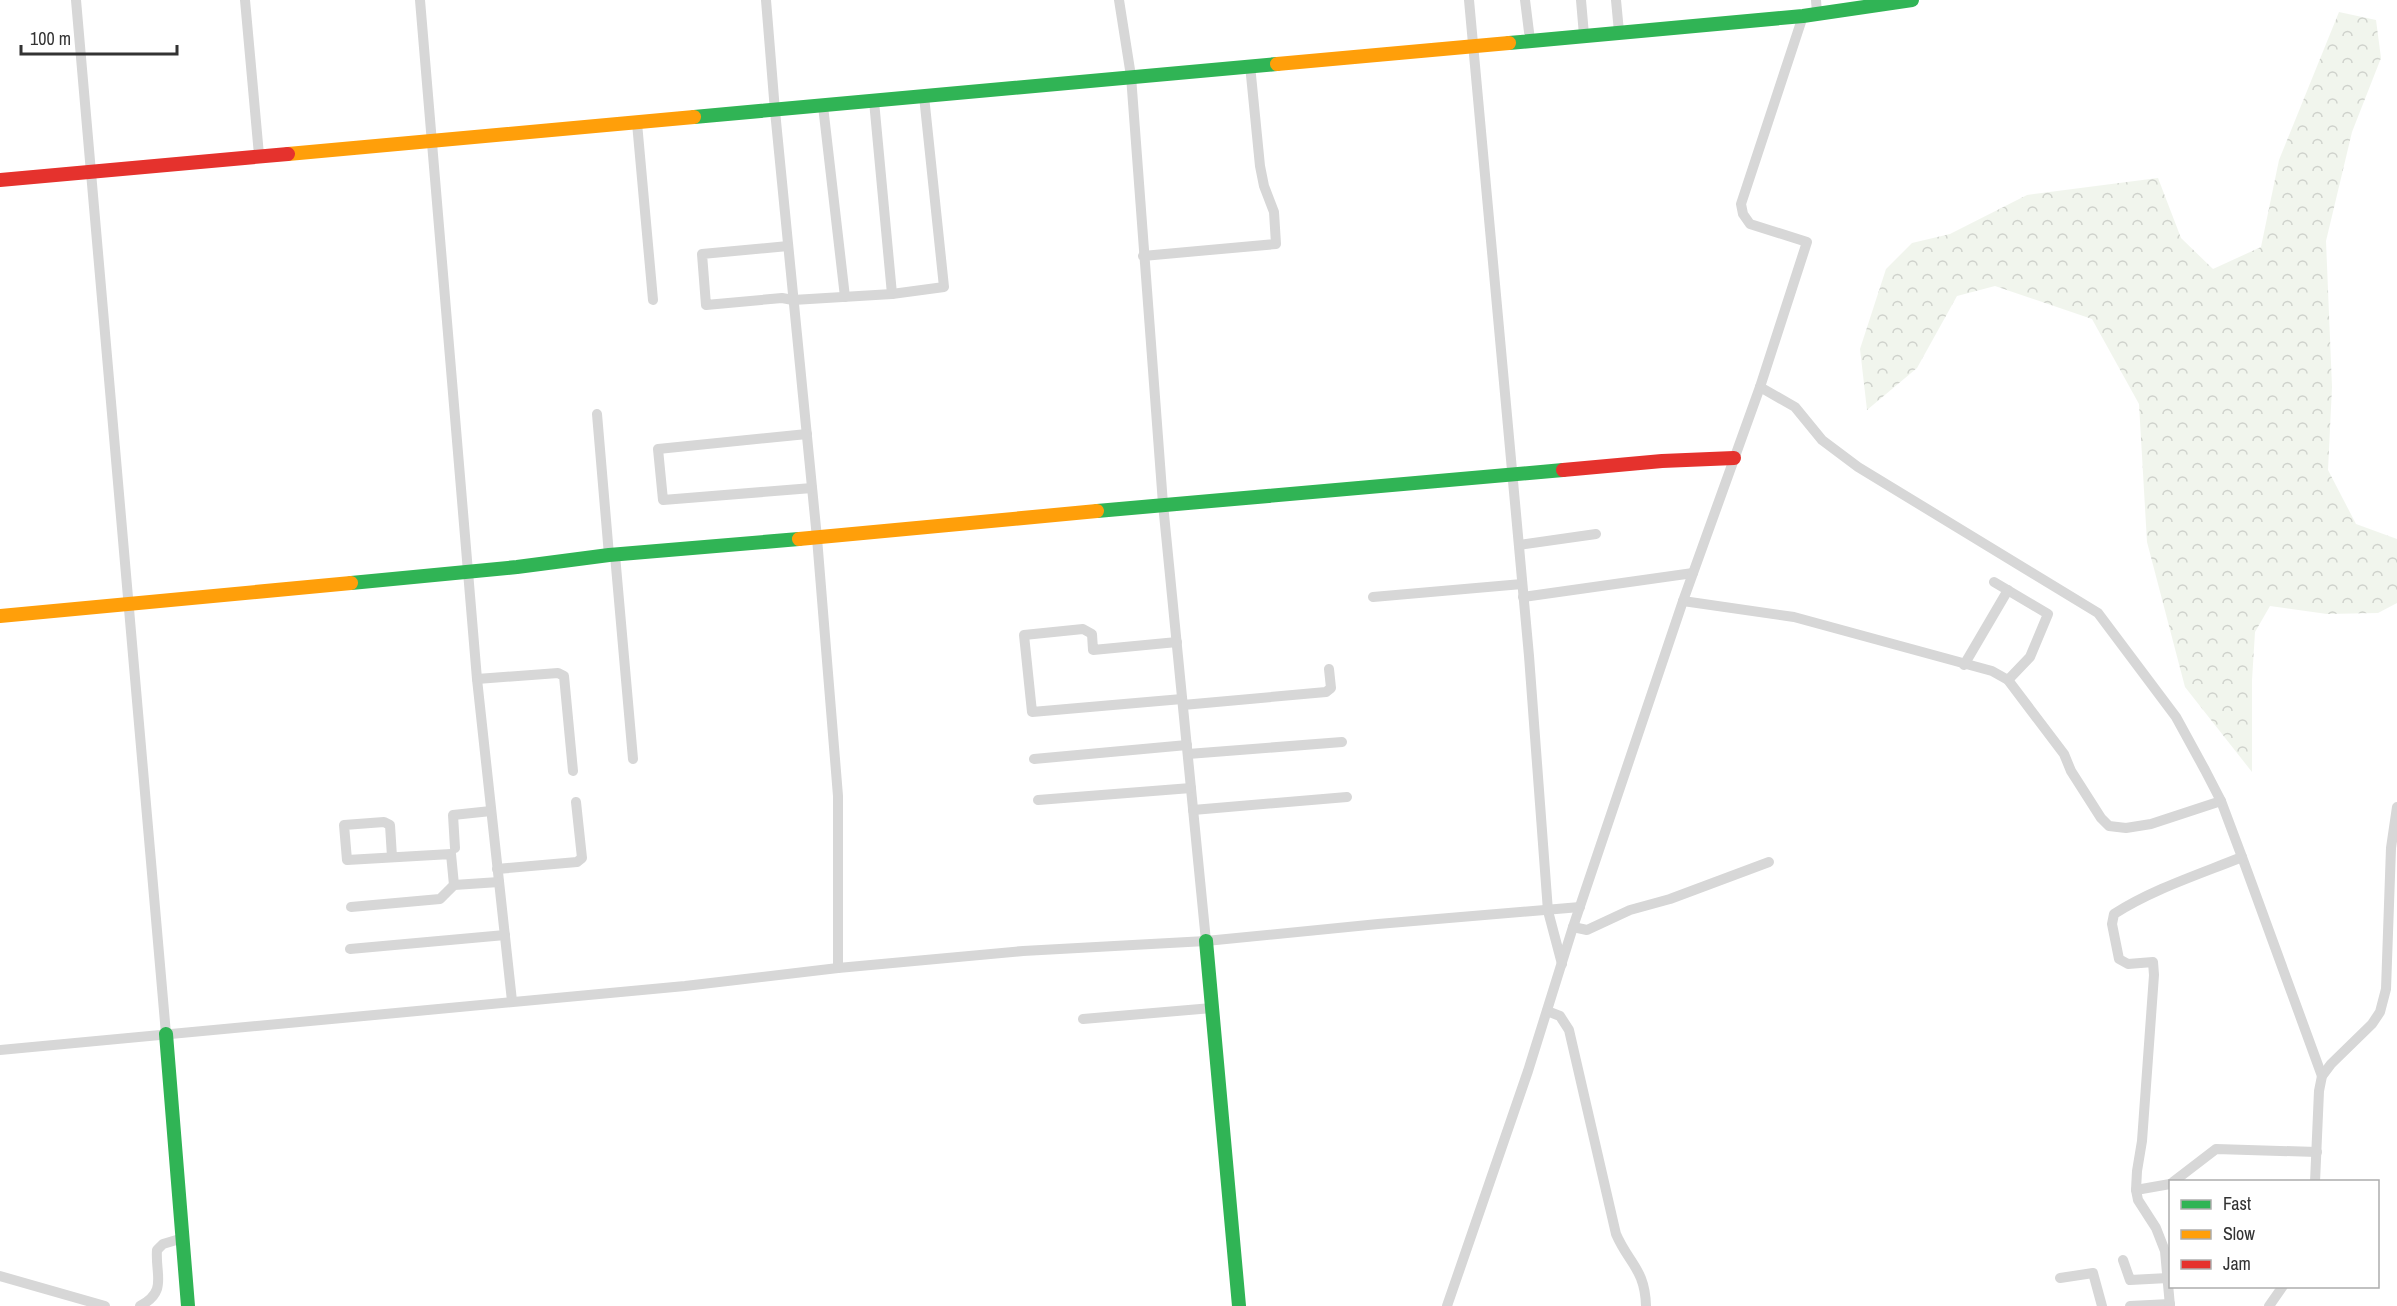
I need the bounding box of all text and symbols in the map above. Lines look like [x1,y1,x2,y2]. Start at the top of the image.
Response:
scale bar [21,18,177,56]
text: 100 m [30,26,71,51]
legend [2169,1180,2379,1288]
text: Fast [2223,1191,2251,1216]
text: Slow [2223,1221,2255,1246]
text: Jam [2223,1251,2251,1276]

